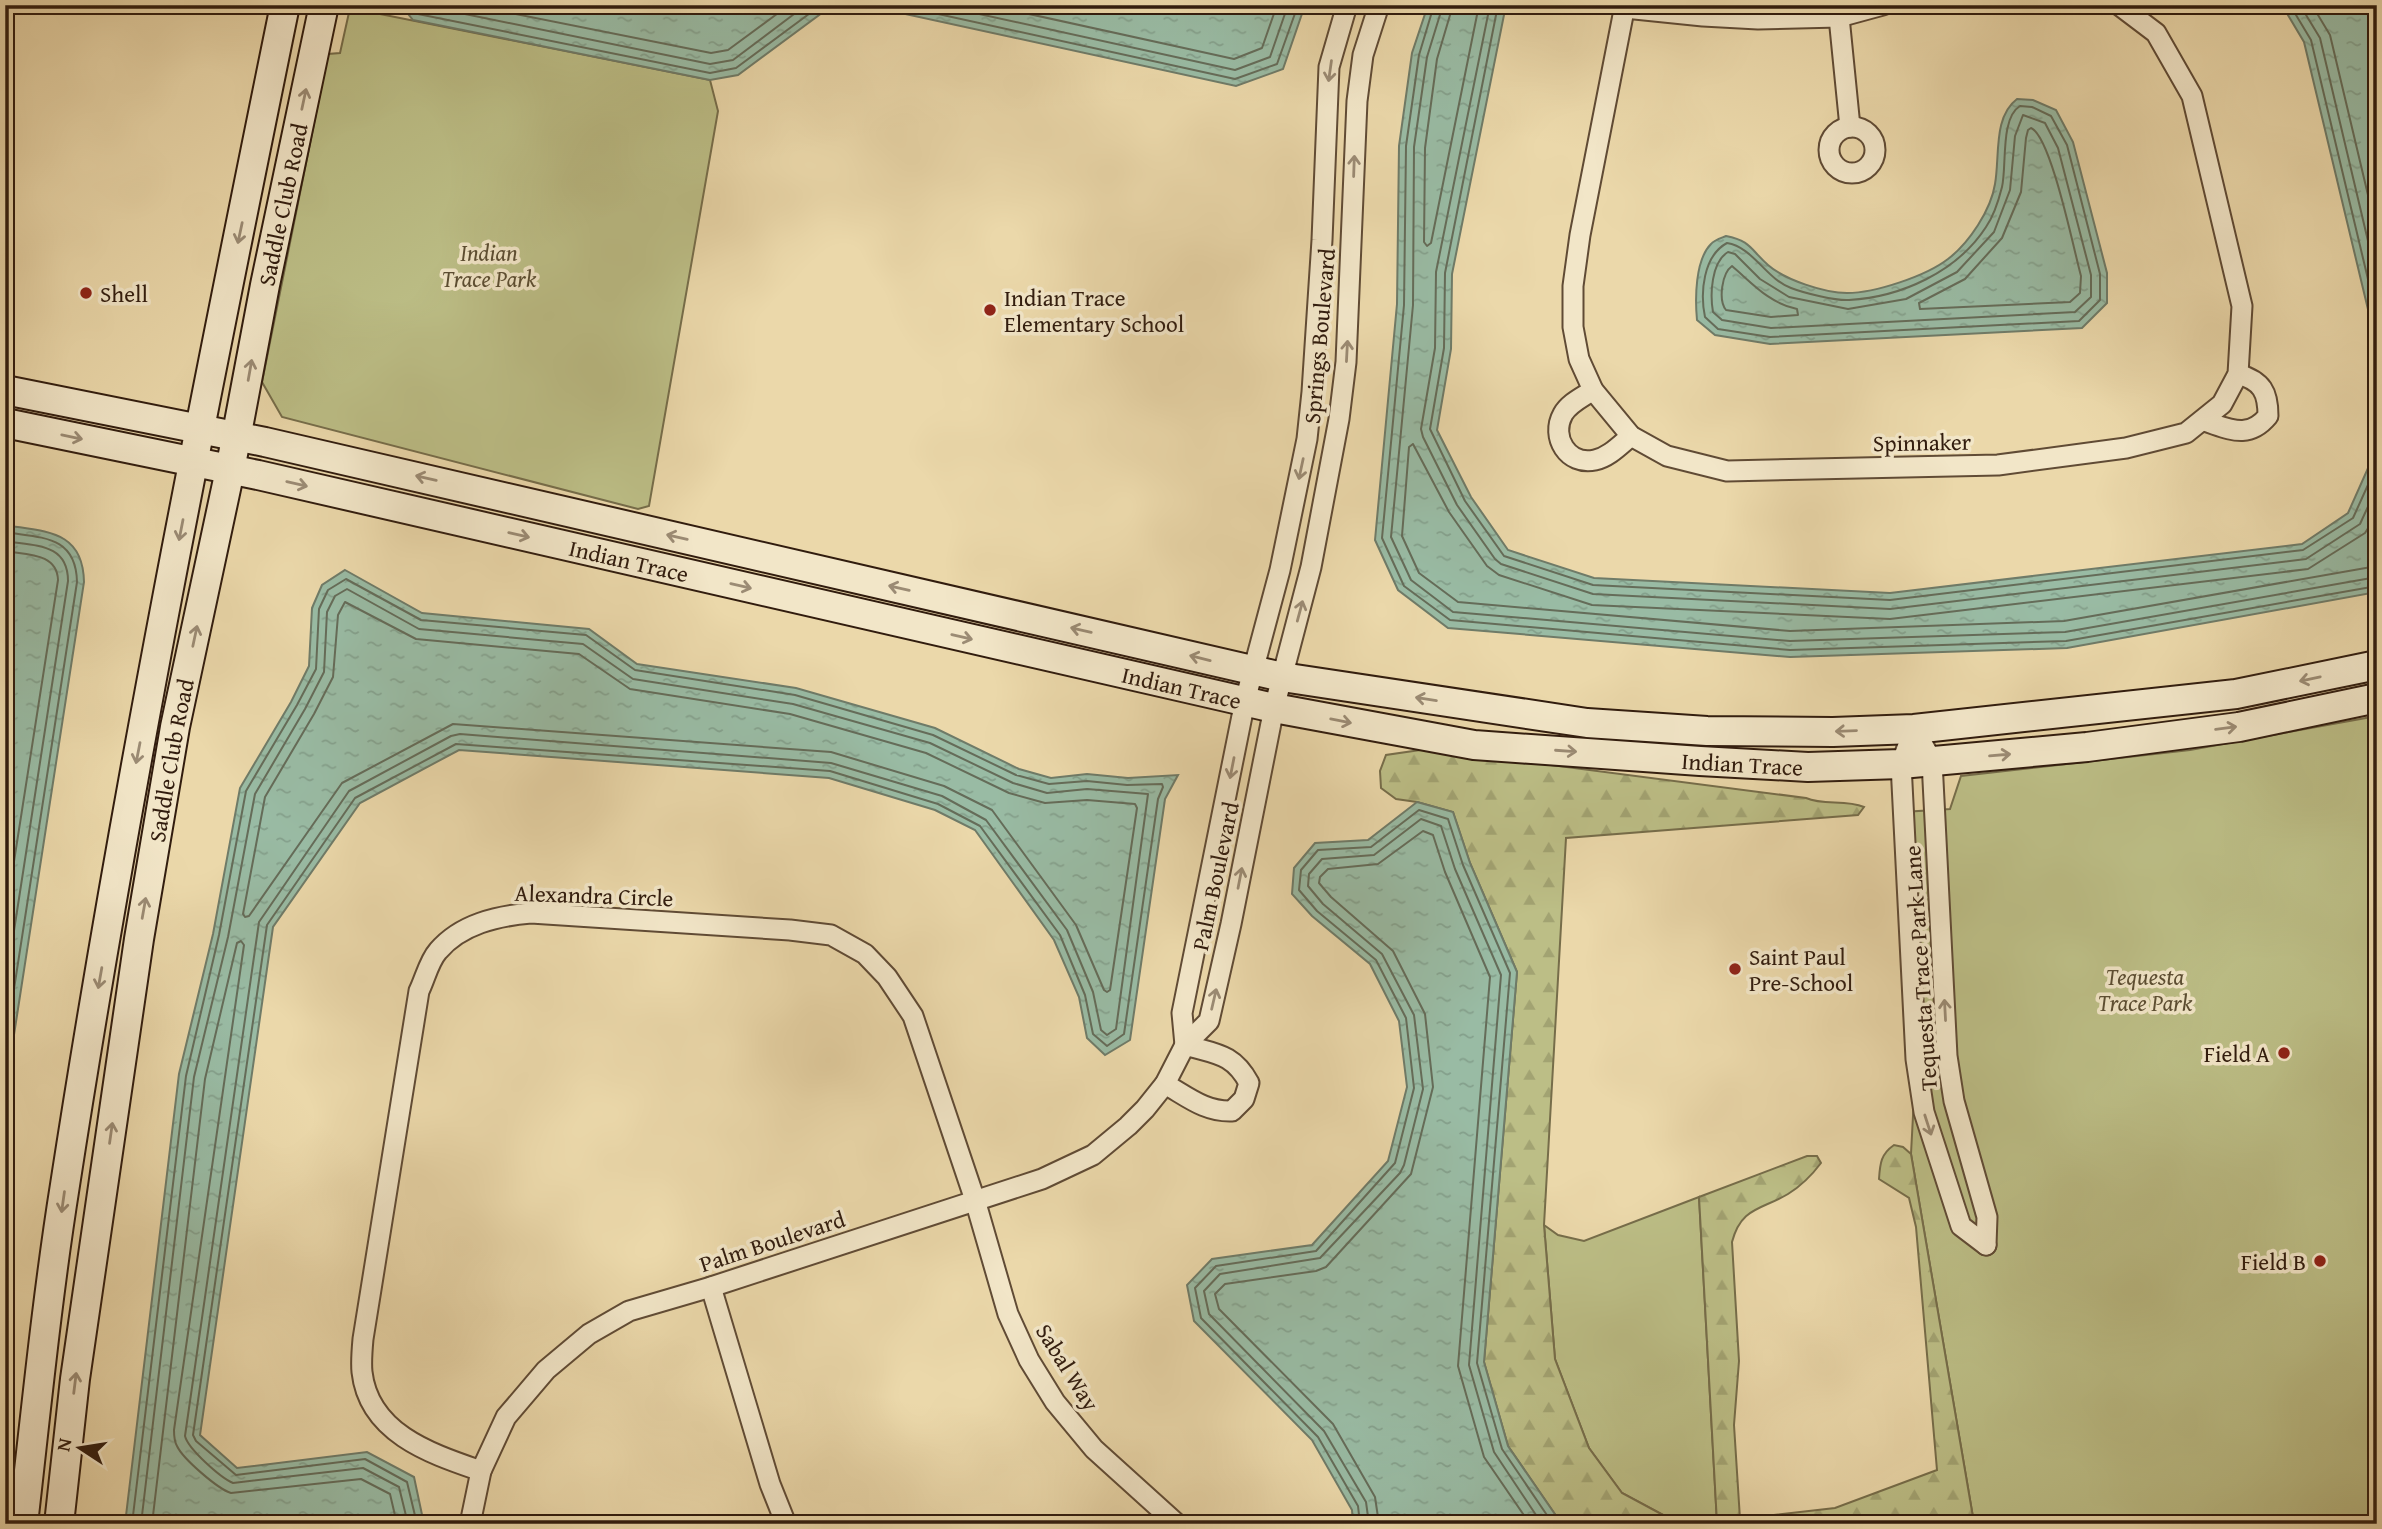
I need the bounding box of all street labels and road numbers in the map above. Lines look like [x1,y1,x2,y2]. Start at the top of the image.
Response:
street label: Saddle Club Road [249,119,315,289]
street label: Springs Boulevard [1295,246,1343,425]
street label: Spinnaker [1873,425,1972,459]
street label: Indian Trace [566,530,692,590]
street label: Indian Trace [1119,657,1245,717]
street label: Saddle Club Road [139,675,202,844]
street label: Indian Trace [1680,743,1804,783]
street label: Palm Boulevard [1183,798,1247,953]
street label: Tequesta Trace Park Lane [1895,844,1945,1092]
street label: Alexandra Circle [514,876,674,914]
street label: Palm Boulevard [695,1202,850,1280]
street label: Sabal Way [1028,1317,1108,1417]

